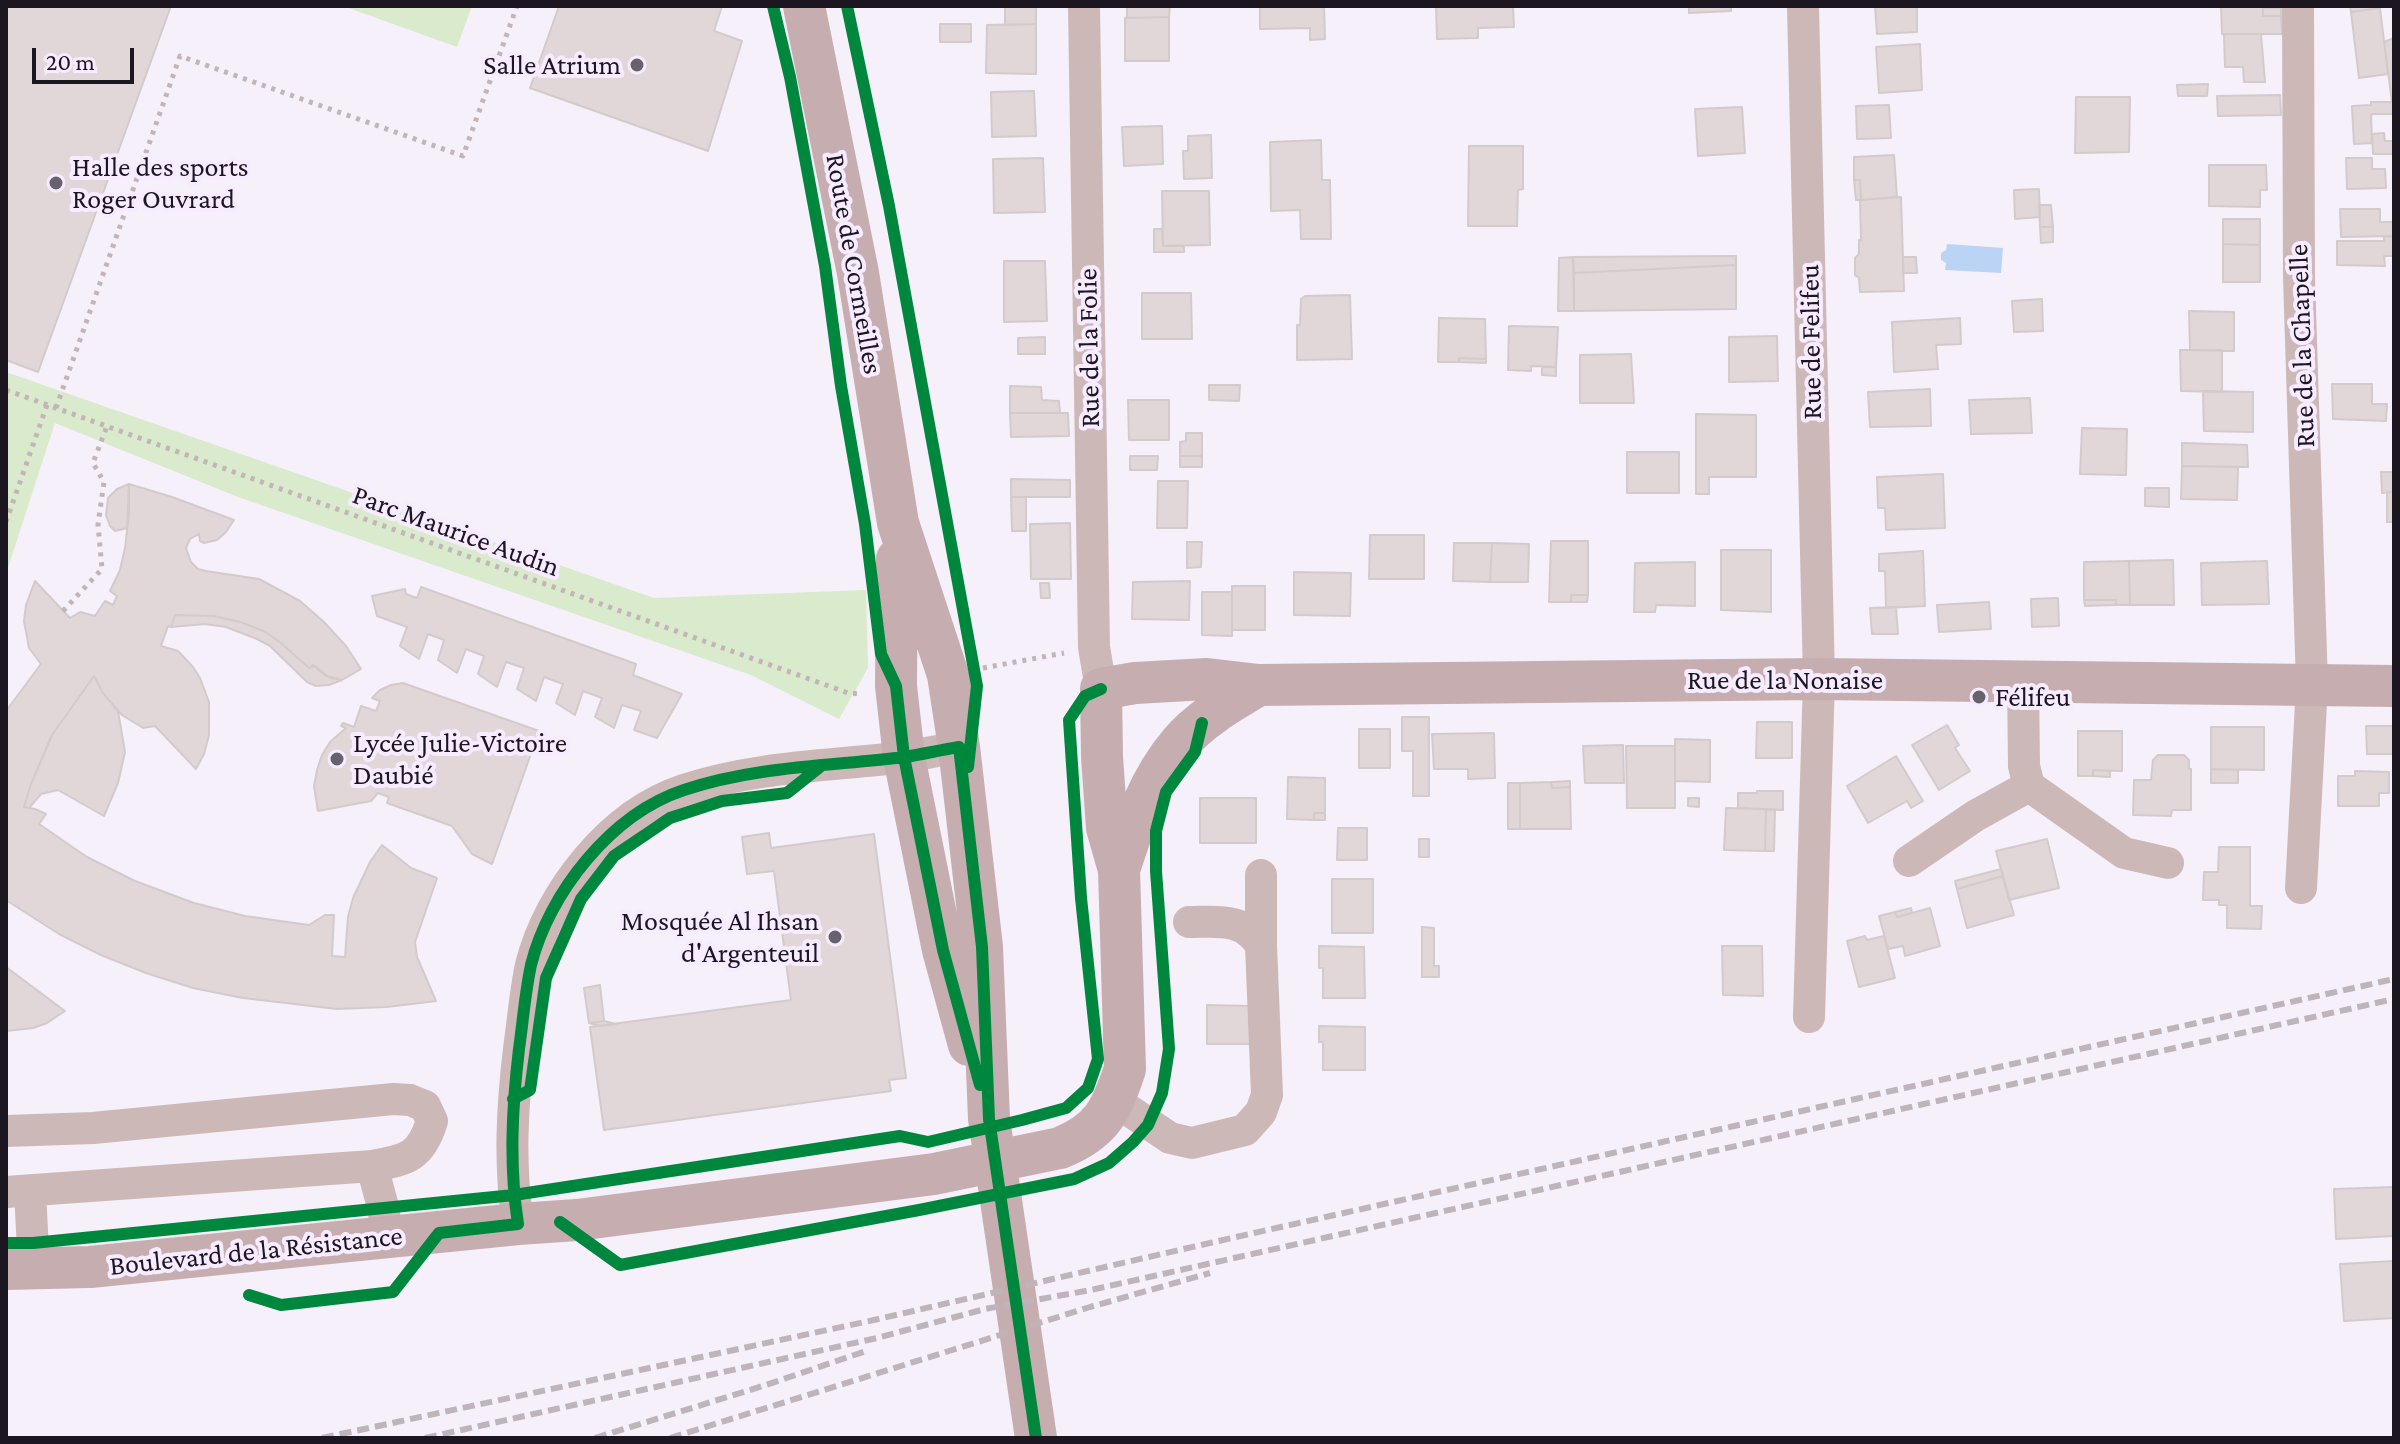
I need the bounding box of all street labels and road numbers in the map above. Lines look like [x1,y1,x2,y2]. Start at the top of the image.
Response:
street label: Route de Cormeilles [818,151,890,377]
street label: Rue de la Chapelle [2282,243,2322,449]
street label: Rue de Felifeu [1793,264,1829,420]
street label: Rue de la Folie [1071,268,1107,428]
street label: Parc Maurice Audin [348,478,564,584]
street label: Rue de la Nonaise [1687,663,1883,697]
street label: Boulevard de la Résistance [108,1219,404,1283]

